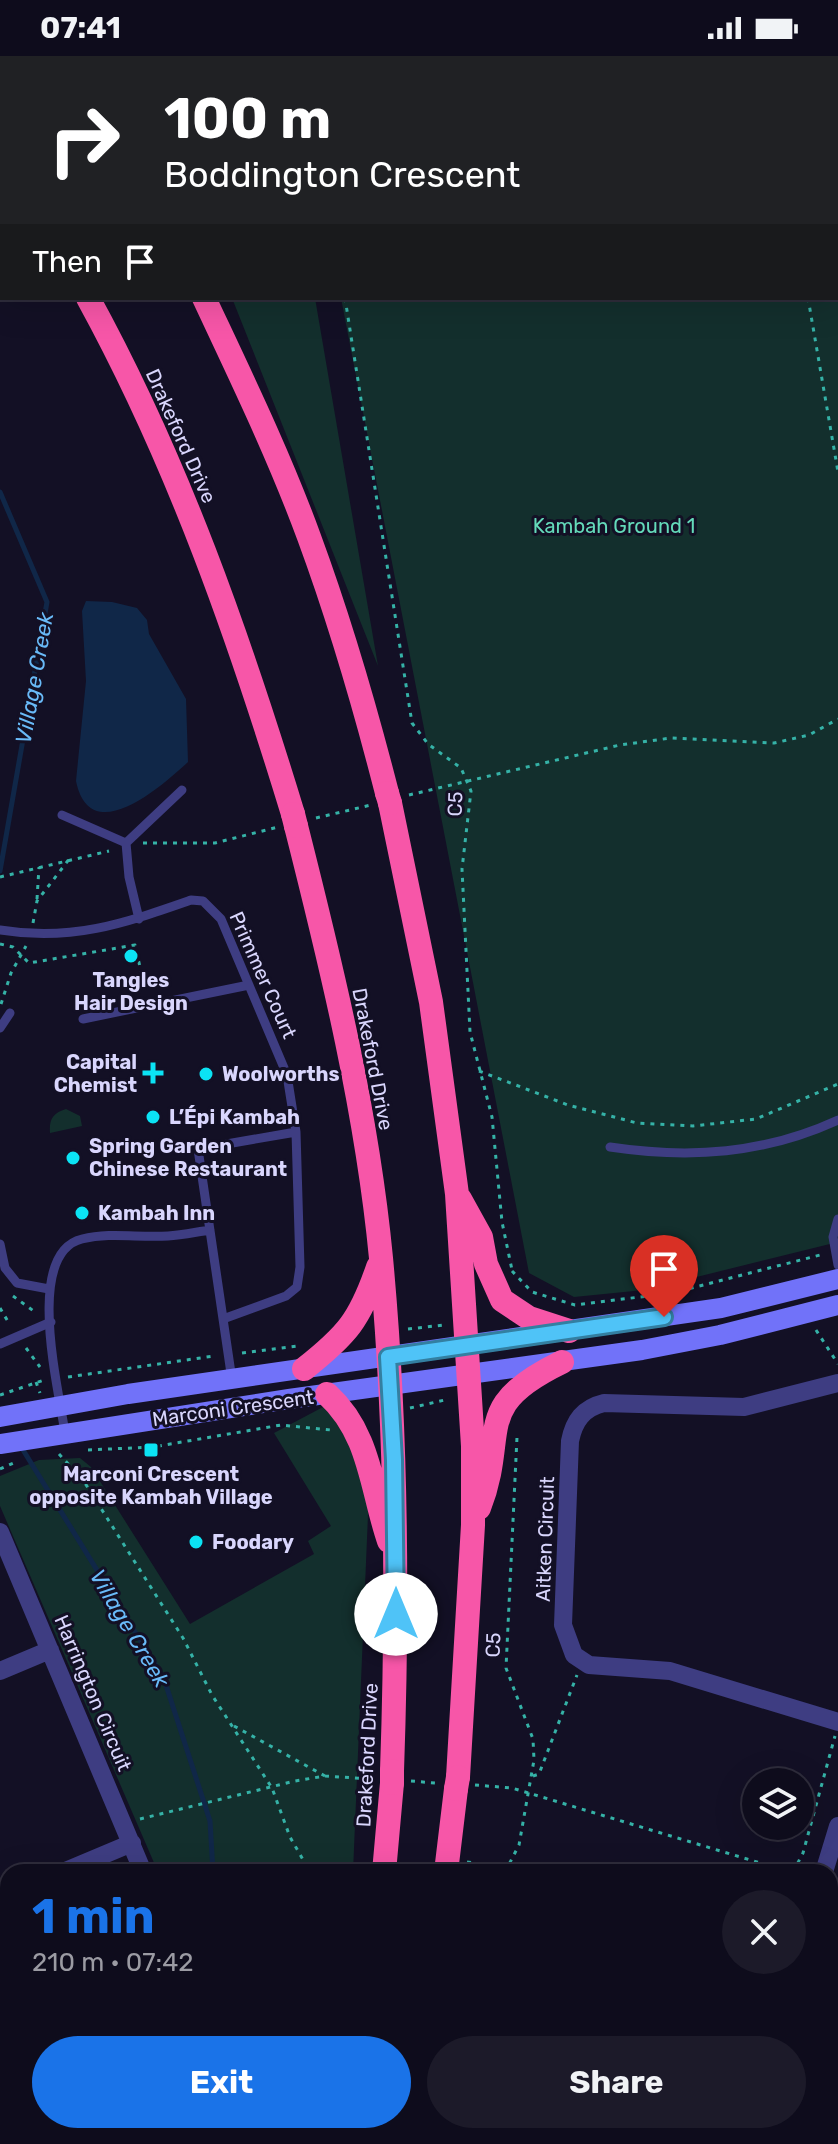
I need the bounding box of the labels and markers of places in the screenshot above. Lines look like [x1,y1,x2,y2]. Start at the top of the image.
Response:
marker: Tangles Hair Design [122,947,140,965]
place label: Tangles Hair Design [74,968,188,1015]
place label: Capital Chemist [54,1050,137,1097]
place label: Woolworths [222,1062,340,1086]
marker: Capital Chemist [144,1064,162,1082]
marker: Woolworths [197,1065,215,1083]
place label: L’Épi Kambah [169,1105,300,1129]
marker: L’Épi Kambah [144,1108,162,1126]
place label: Spring Garden Chinese Restaurant [89,1134,287,1181]
marker: Spring Garden Chinese Restaurant [64,1149,82,1167]
place label: Kambah Inn [98,1201,215,1225]
marker: Kambah Inn [73,1204,91,1222]
pin [630,1235,698,1317]
marker: Marconi Crescent opposite Kambah Village [142,1441,160,1459]
place label: Marconi Crescent opposite Kambah Village [29,1462,273,1509]
place label: Foodary [212,1530,294,1554]
marker: Foodary [187,1533,205,1551]

